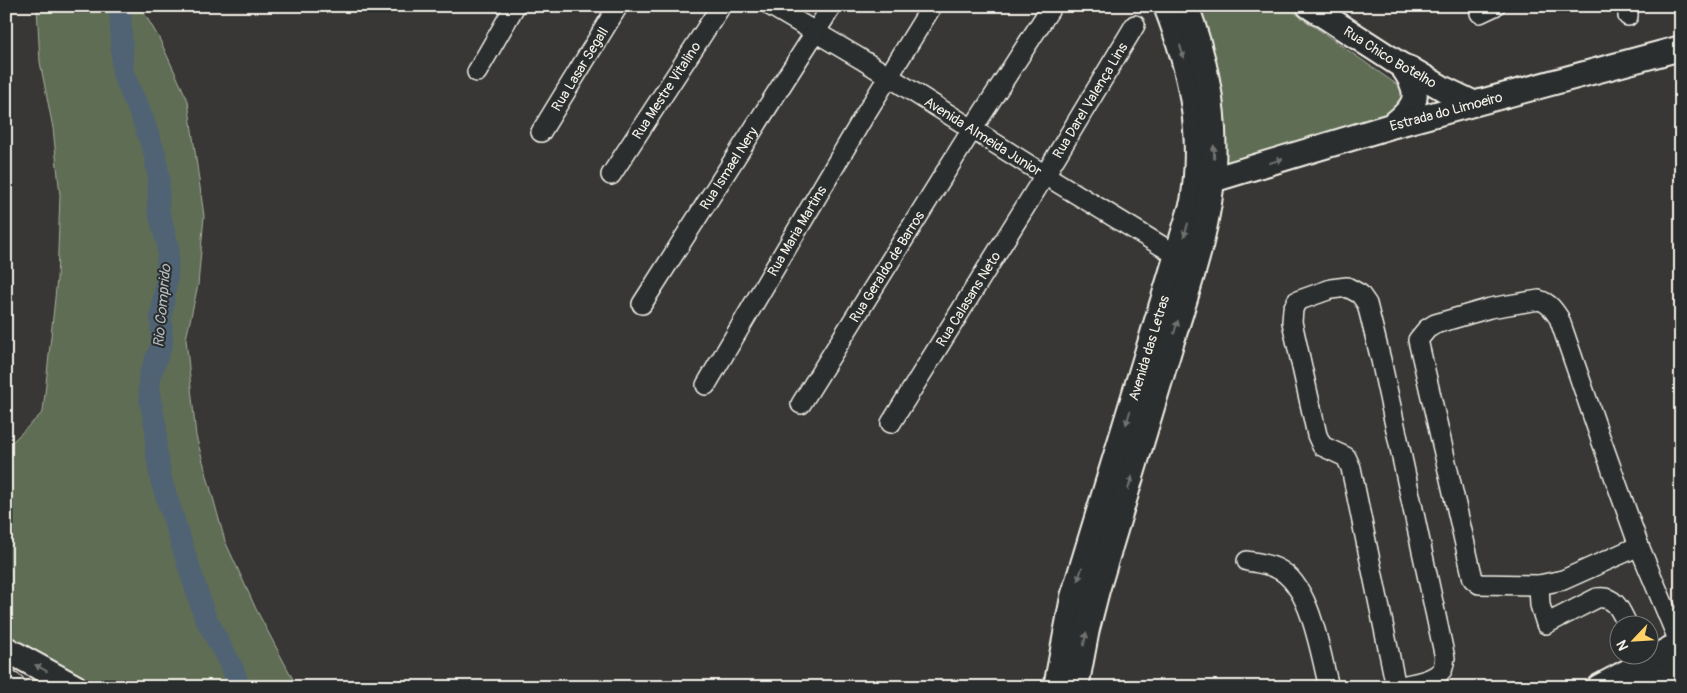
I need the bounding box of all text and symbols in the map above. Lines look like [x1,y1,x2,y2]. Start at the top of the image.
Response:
street label: Rua Chico Botelho [1340,23,1440,92]
street label: Rua Lasar Segall [548,24,612,114]
street label: Rua Mestre Vitalino [629,38,705,143]
street label: Rua Darel Valença Lins [1049,39,1132,161]
one-way arrow [1179,45,1187,60]
street label: Estrada do Limoeiro [1388,88,1505,135]
street label: Avenida Almeida Junior [921,93,1045,180]
street label: Rua Ismael Nery [696,124,762,213]
one-way arrow [1209,143,1217,159]
one-way arrow [1268,156,1283,164]
street label: Rua Maria Martins [764,182,831,279]
street label: Rua Geraldo de Barros [846,207,929,326]
one-way arrow [1181,222,1189,237]
street label: Rua Calasans Neto [933,248,1005,350]
water label: Rio Comprido [149,263,176,348]
street label: Avenida das Letras [1125,293,1173,403]
one-way arrow [1173,319,1181,334]
one-way arrow [1123,411,1131,426]
one-way arrow [1126,475,1134,490]
one-way arrow [1076,566,1084,581]
north arrow [1610,616,1660,666]
one-way arrow [1082,630,1090,646]
text: N [1613,637,1632,653]
one-way arrow [33,664,48,672]

